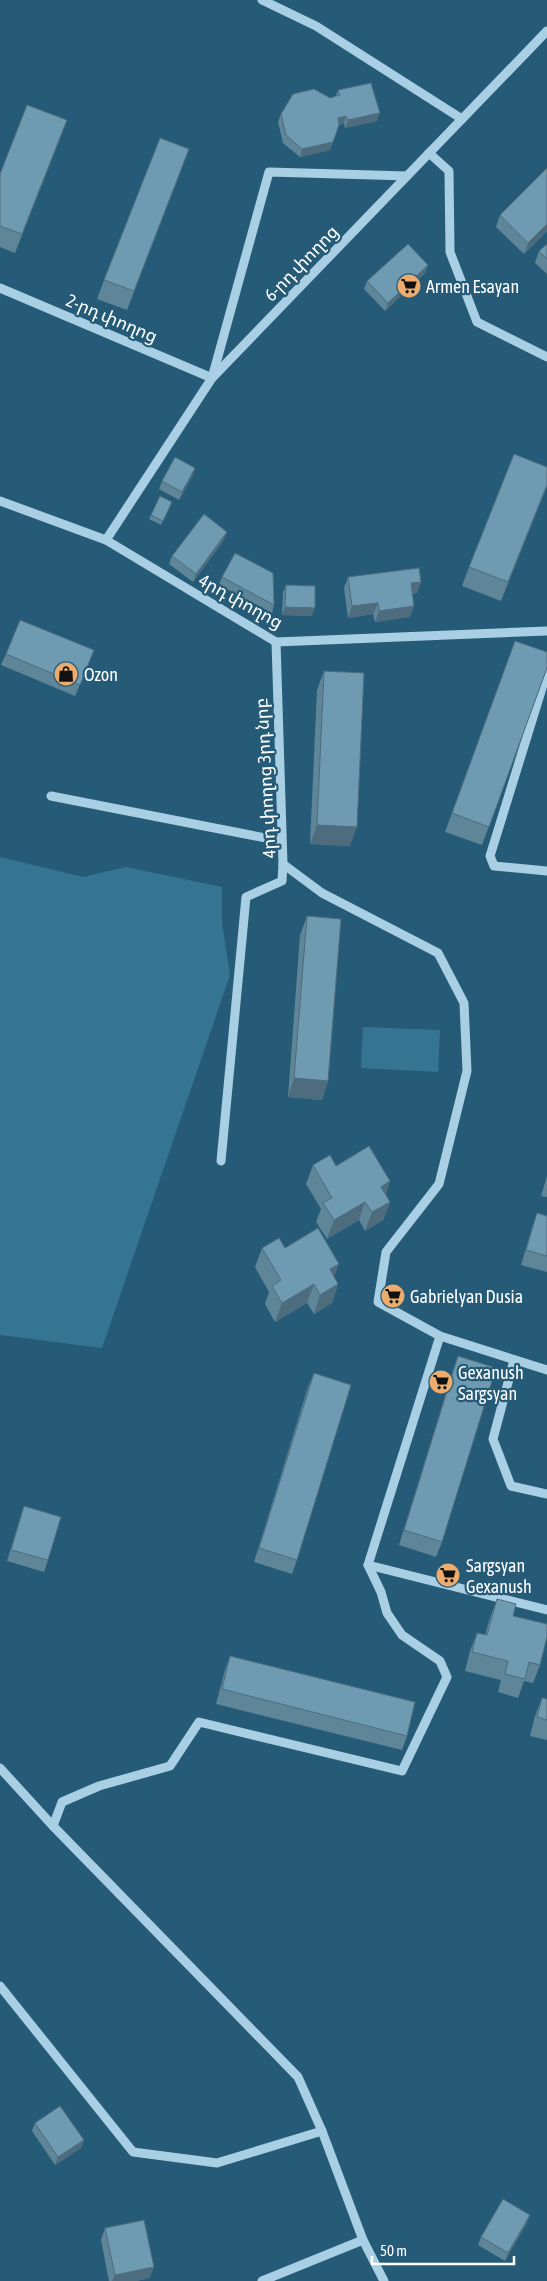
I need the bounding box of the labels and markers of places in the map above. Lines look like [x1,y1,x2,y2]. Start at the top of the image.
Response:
supermarket icon: Armen Esayan [396,273,422,299]
place label: Armen Esayan [426,276,519,297]
shop icon: Ozon [53,661,79,687]
place label: Ozon [84,664,118,685]
supermarket icon: Gabrielyan Dusia [380,1283,406,1309]
place label: Gabrielyan Dusia [410,1286,523,1307]
place label: Gexanush Sargsyan [458,1362,524,1404]
supermarket icon: Gexanush Sargsyan [428,1369,454,1395]
place label: Sargsyan Gexanush [466,1555,532,1597]
supermarket icon: Sargsyan Gexanush [435,1562,461,1588]

